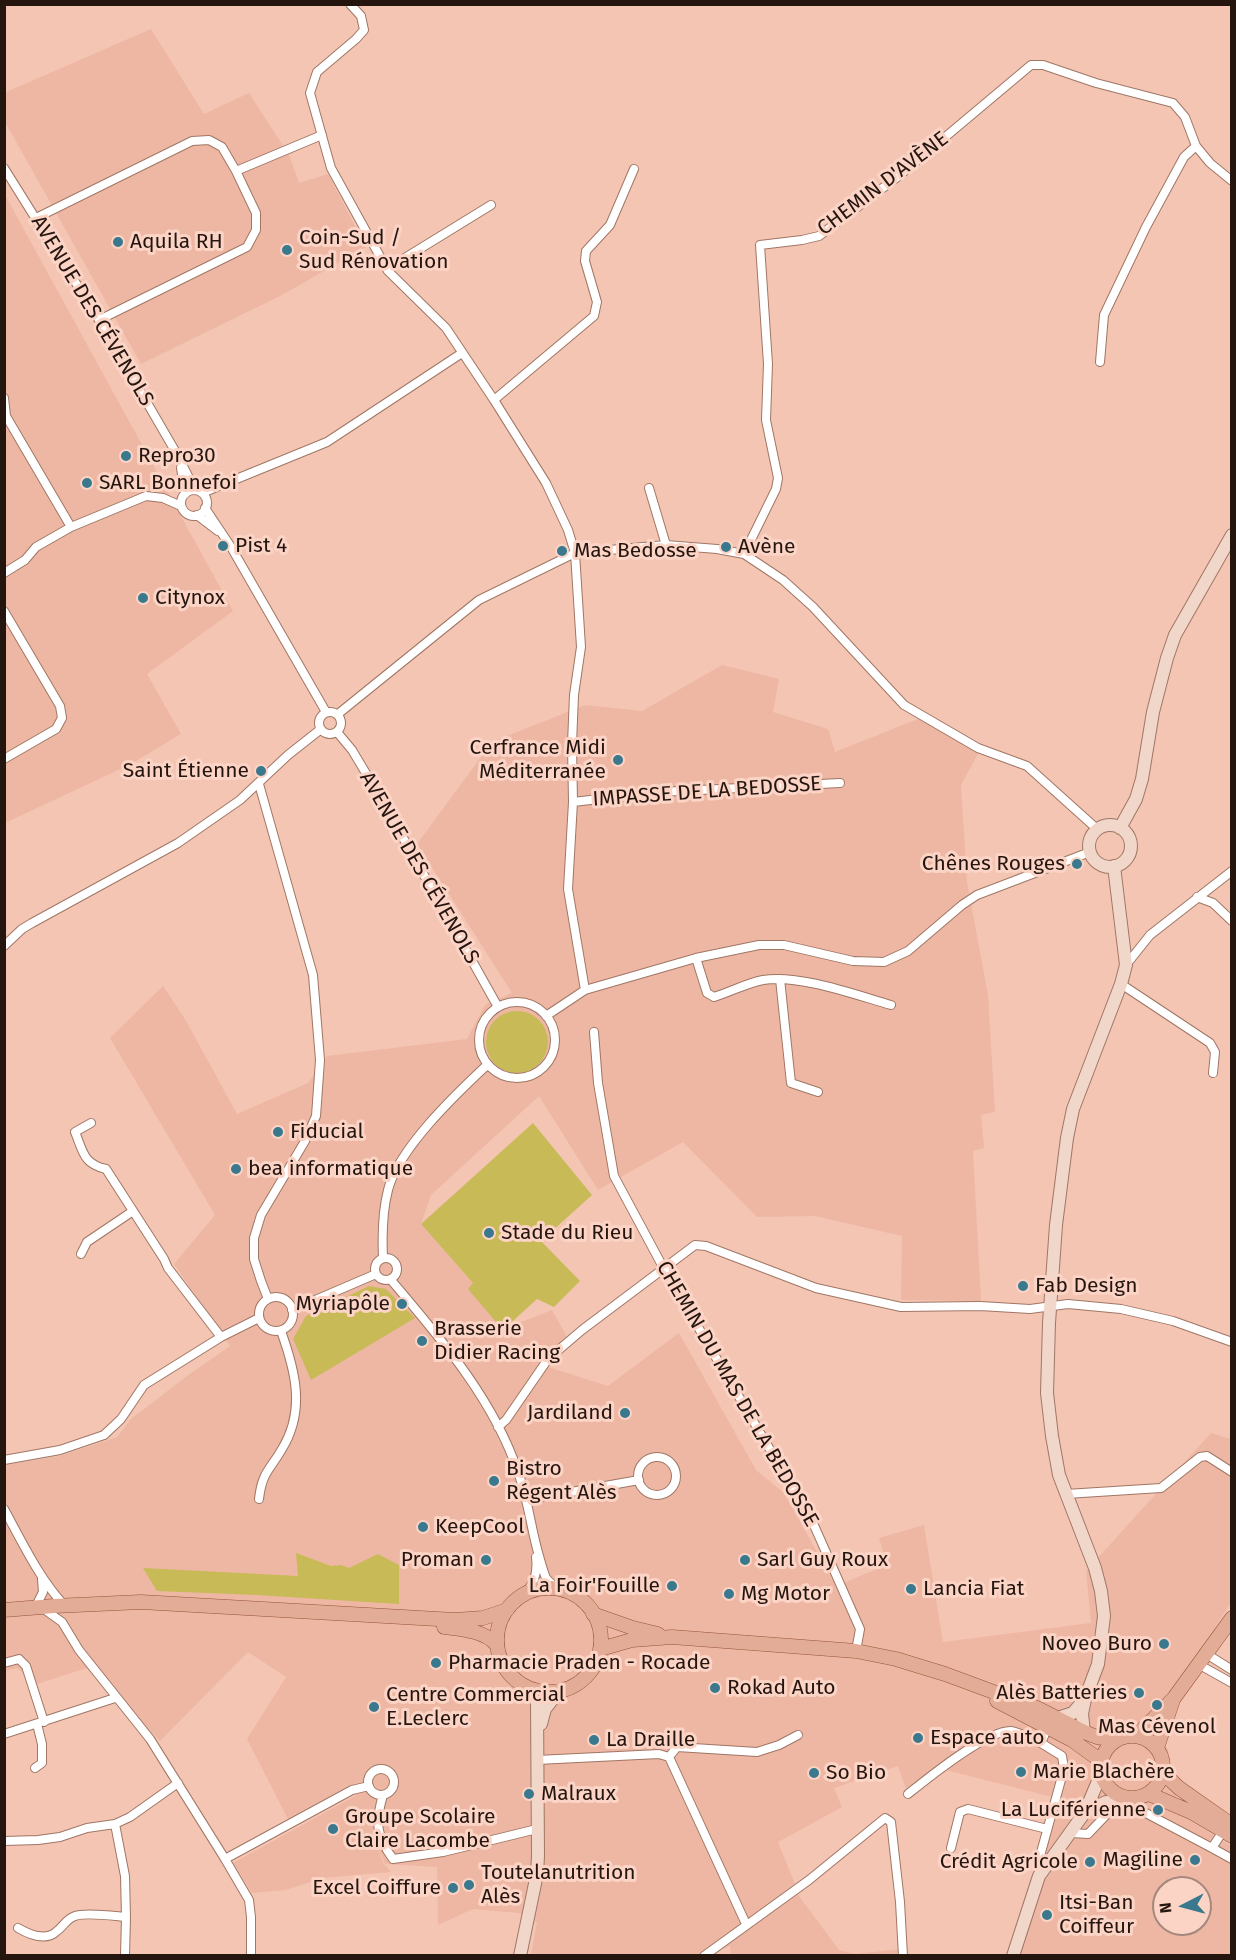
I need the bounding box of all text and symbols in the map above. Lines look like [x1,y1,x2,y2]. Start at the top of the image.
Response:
street label: CHEMIN D'AVÈNE [813,127,953,241]
street label: AVENUE DES CÉVENOLS [25,211,159,411]
place label: Coin-Sud / Sud Rénovation [299,225,449,275]
place label: Aquila RH [130,229,223,255]
marker: Aquila RH [111,235,125,249]
marker: Coin-Sud / Sud Rénovation [280,243,294,257]
place label: Repro30 [138,443,216,469]
marker: Repro30 [119,449,133,463]
place label: SARL Bonnefoi [99,470,237,496]
marker: SARL Bonnefoi [80,476,94,490]
place label: Pist 4 [235,533,287,559]
place label: Avène [738,534,795,560]
place label: Mas Bedosse [574,538,697,564]
marker: Pist 4 [216,539,230,553]
marker: Avène [719,540,733,554]
marker: Mas Bedosse [555,544,569,558]
place label: Citynox [155,585,225,611]
marker: Citynox [136,591,150,605]
place label: Cerfrance Midi Méditerranée [470,735,606,785]
marker: Cerfrance Midi Méditerranée [611,753,625,767]
place label: Saint Étienne [123,758,249,784]
marker: Saint Étienne [254,764,268,778]
street label: AVENUE DES CÉVENOLS [354,767,484,969]
street label: IMPASSE DE LA BEDOSSE [592,771,822,813]
place label: Chênes Rouges [922,851,1065,877]
marker: Chênes Rouges [1070,857,1084,871]
place label: Fiducial [290,1119,364,1145]
marker: Fiducial [271,1125,285,1139]
place label: bea informatique [248,1156,413,1182]
marker: bea informatique [229,1162,243,1176]
place label: Stade du Rieu [501,1220,634,1246]
marker: Stade du Rieu [482,1226,496,1240]
street label: CHEMIN DU MAS DE LA BEDOSSE [650,1257,824,1531]
place label: Fab Design [1035,1273,1137,1299]
marker: Fab Design [1016,1279,1030,1293]
place label: Myriapôle [296,1291,390,1317]
marker: Myriapôle [395,1297,409,1311]
place label: Brasserie Didier Racing [434,1316,560,1366]
marker: Brasserie Didier Racing [415,1334,429,1348]
place label: Jardiland [527,1400,613,1426]
marker: Jardiland [618,1406,632,1420]
place label: Bistro Régent Alès [506,1456,617,1506]
marker: Bistro Régent Alès [487,1474,501,1488]
place label: KeepCool [435,1514,524,1540]
marker: KeepCool [416,1520,430,1534]
place label: Proman [401,1547,474,1573]
place label: Sarl Guy Roux [757,1547,888,1573]
marker: Proman [479,1553,493,1567]
marker: Sarl Guy Roux [738,1553,752,1567]
place label: La Foir'Fouille [529,1573,660,1599]
place label: Lancia Fiat [923,1576,1024,1602]
marker: La Foir'Fouille [665,1579,679,1593]
place label: Mg Motor [741,1581,830,1607]
marker: Lancia Fiat [904,1582,918,1596]
marker: Mg Motor [722,1587,736,1601]
place label: Noveo Buro [1041,1631,1152,1657]
marker: Noveo Buro [1157,1637,1171,1651]
place label: Pharmacie Praden - Rocade [448,1650,710,1676]
marker: Pharmacie Praden - Rocade [429,1656,443,1670]
place label: Rokad Auto [727,1675,835,1701]
place label: Alès Batteries [996,1680,1127,1706]
marker: Rokad Auto [708,1681,722,1695]
place label: Centre Commercial E.Leclerc [386,1682,565,1732]
marker: Alès Batteries [1132,1686,1146,1700]
marker: Mas Cévenol [1150,1698,1164,1712]
marker: Centre Commercial E.Leclerc [367,1700,381,1714]
place label: Mas Cévenol [1098,1714,1216,1740]
place label: Espace auto [930,1725,1044,1751]
place label: La Draille [606,1727,695,1753]
marker: Espace auto [911,1731,925,1745]
marker: La Draille [587,1733,601,1747]
place label: Marie Blachère [1033,1759,1175,1785]
place label: So Bio [826,1760,886,1786]
marker: Marie Blachère [1014,1765,1028,1779]
marker: So Bio [807,1766,821,1780]
place label: Malraux [541,1781,616,1807]
marker: Malraux [522,1787,536,1801]
place label: La Luciférienne [1001,1797,1146,1823]
marker: La Luciférienne [1151,1803,1165,1817]
place label: Groupe Scolaire Claire Lacombe [345,1804,495,1854]
marker: Groupe Scolaire Claire Lacombe [326,1822,340,1836]
place label: Magiline [1103,1847,1183,1873]
place label: Crédit Agricole [940,1849,1078,1875]
marker: Magiline [1188,1853,1202,1867]
marker: Crédit Agricole [1083,1855,1097,1869]
place label: Toutelanutrition Alès [481,1860,636,1910]
place label: Excel Coiffure [312,1875,441,1901]
north arrow [1152,1876,1212,1936]
marker: Toutelanutrition Alès [462,1878,476,1892]
marker: Excel Coiffure [446,1881,460,1895]
place label: Itsi-Ban Coiffeur [1059,1890,1134,1940]
text: N [1156,1901,1176,1914]
marker: Itsi-Ban Coiffeur [1040,1908,1054,1922]

